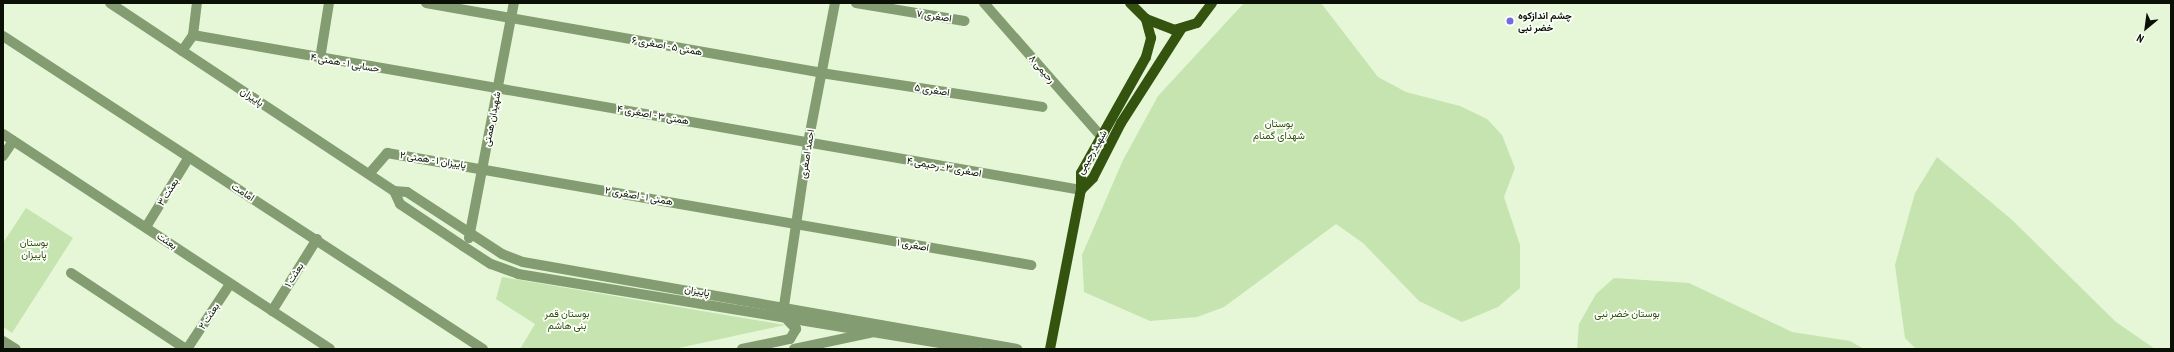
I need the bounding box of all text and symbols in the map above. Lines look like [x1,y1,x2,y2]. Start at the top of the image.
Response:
street label: اصغری ۷ [916,7,952,25]
north arrow [2126,8,2166,48]
place label: چشم اندازکوه خضر نبی [1518,9,1572,32]
marker: چشم اندازکوه خضر نبی [1505,16,1515,26]
text: N [2134,31,2146,46]
street label: همتی ۵ - اصغری ۶ [630,34,704,58]
street label: حسابی ۱ - همتی ۴ [309,51,381,75]
street label: رحیمی ۸ [1027,52,1057,86]
street label: اصغری ۵ [914,81,950,99]
street label: پاییزان [238,85,266,109]
street label: شهیدان همتی [481,90,503,148]
street label: همتی ۳ - اصغری ۴ [616,103,690,127]
park label: بوستان شهدای گمنام [1253,117,1305,140]
street label: شهید رحیمی [1074,128,1110,176]
street label: احمد اصغری [797,129,817,179]
street label: پاییزان ۱ - همتی ۲ [399,149,467,171]
street label: اصغری ۳ - رحیمی ۴ [905,154,983,180]
street label: بعثت ۳ [155,176,181,208]
street label: امامت [229,180,257,204]
street label: همتی ۱ - اصغری ۲ [604,184,674,208]
street label: بعثت [155,230,179,252]
park label: بوستان پاییزان [20,236,48,260]
street label: اصغری ۱ [896,236,930,254]
street label: بعثت ۱ [282,261,306,289]
street label: پاییزان [683,283,711,299]
street label: بعثت ۲ [196,301,222,331]
park label: بوستان قمر بنی هاشم [545,307,589,330]
park label: بوستان خضر نبی [1594,308,1660,320]

